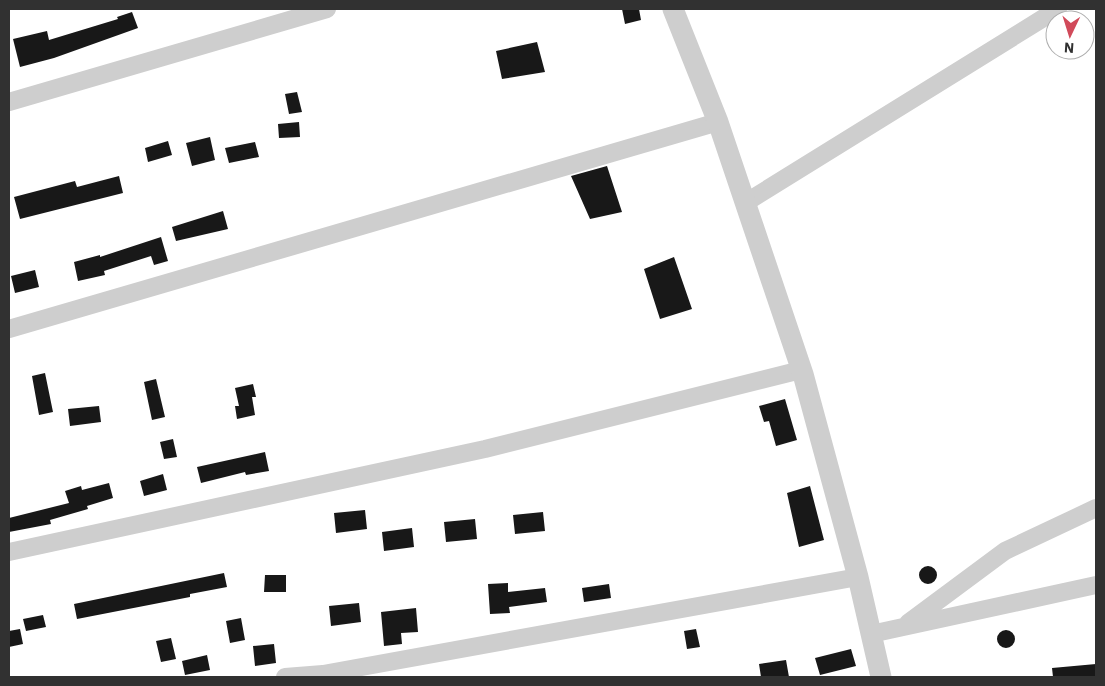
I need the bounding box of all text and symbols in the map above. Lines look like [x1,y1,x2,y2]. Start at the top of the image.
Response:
north arrow [1045,10,1095,60]
text: N [1063,39,1075,57]

